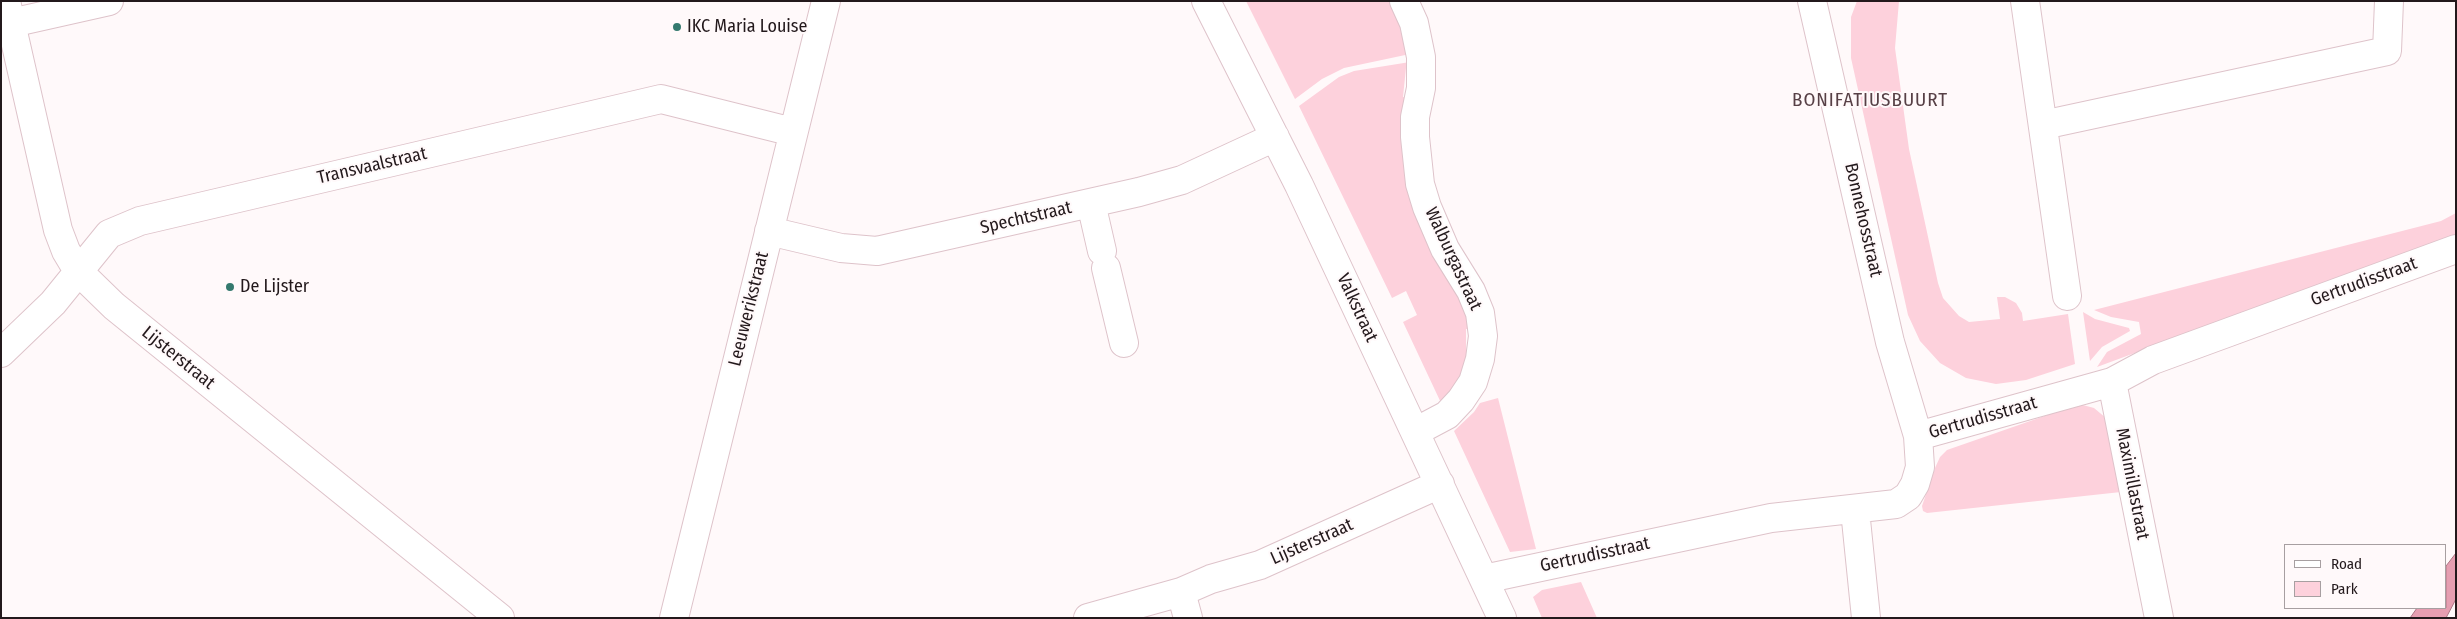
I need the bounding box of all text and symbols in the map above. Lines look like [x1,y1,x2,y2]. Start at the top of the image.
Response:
place label: IKC Maria Louise [687,16,807,38]
marker: IKC Maria Louise [671,21,683,33]
district label: BONIFATIUSBUURT [1790,90,1950,112]
street label: Transvaalstraat [315,143,429,189]
street label: Bonnehosstraat [1839,161,1887,279]
street label: Spechtstraat [978,197,1074,239]
street label: Walburgastraat [1420,204,1486,314]
street label: Leeuwerikstraat [724,249,774,369]
street label: Gertrudisstraat [2308,253,2420,311]
street label: Valkstraat [1332,270,1382,346]
place label: De Lijster [240,276,309,298]
marker: De Lijster [224,281,236,293]
street label: Lijsterstraat [137,322,219,394]
street label: Gertrudisstraat [1926,392,2040,444]
street label: Maximillastraat [2111,426,2153,542]
street label: Lijsterstraat [1267,514,1357,570]
street label: Gertrudisstraat [1538,533,1652,577]
legend [2284,544,2447,609]
text: Road [2331,555,2362,573]
text: Park [2331,580,2358,598]

